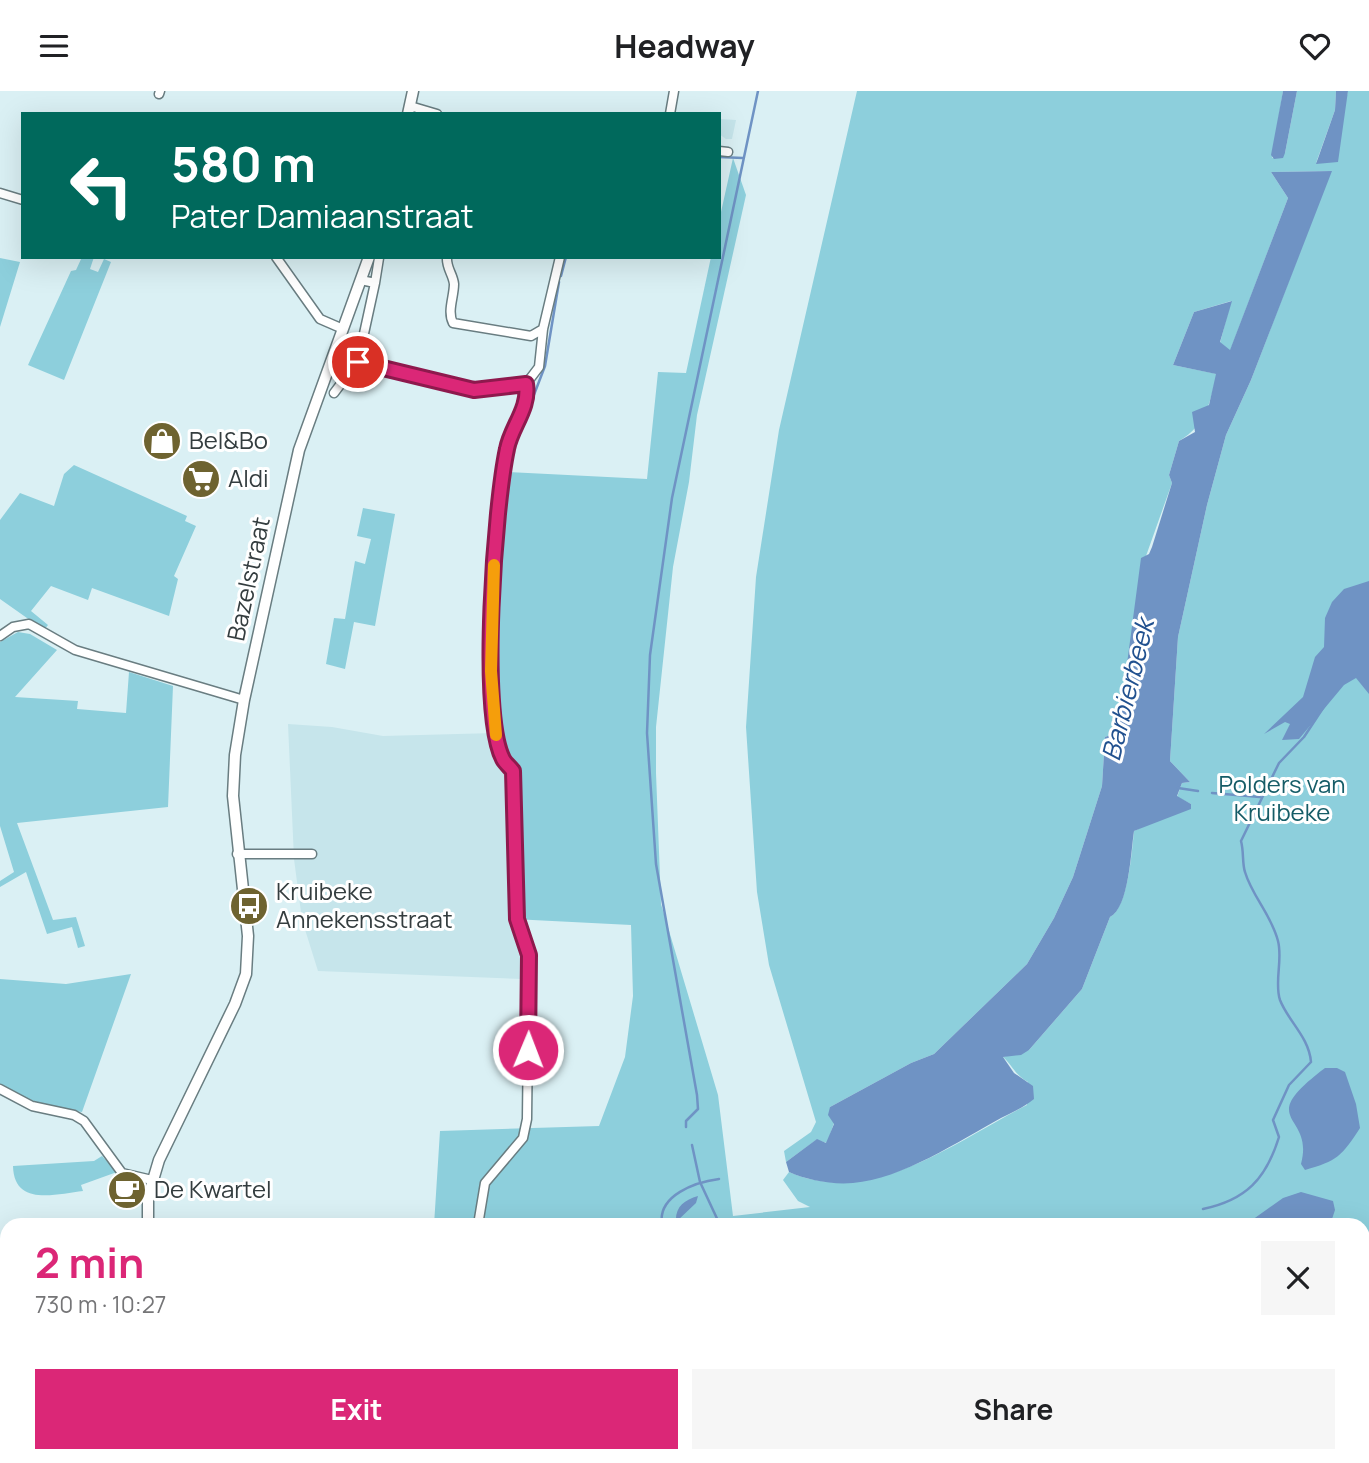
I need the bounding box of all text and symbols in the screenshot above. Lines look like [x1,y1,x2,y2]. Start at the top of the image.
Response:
text: Headway [614,24,755,68]
icon: menu [35,27,73,65]
icon: heart [1296,27,1334,65]
text: 580 m [171,130,316,197]
icon: left [56,140,147,231]
text: Pater Damiaanstraat [171,194,474,238]
pin [328,332,388,392]
icon: arrive [339,343,377,381]
shop icon: Bel&Bo [141,420,183,462]
place label: Bel&Bo [189,423,268,456]
supermarket icon: Aldi [180,458,222,500]
place label: Aldi [228,461,269,494]
street label: Bazelstraat [218,514,277,644]
water label: Barbierbeek [1092,611,1163,764]
park label: Polders van Kruibeke [1218,767,1346,828]
place label: Kruibeke Annekensstraat [276,874,453,935]
bus stop icon: Kruibeke Annekensstraat [228,885,270,927]
position arrow [491,1013,565,1087]
cafe icon: De Kwartel [106,1169,148,1211]
place label: De Kwartel [154,1172,272,1205]
text: 2 min [35,1233,144,1291]
button: close [1261,1241,1335,1315]
text: 730 m · 10:27 [35,1288,166,1320]
button: Exit [35,1369,678,1449]
button: Share [692,1369,1335,1449]

